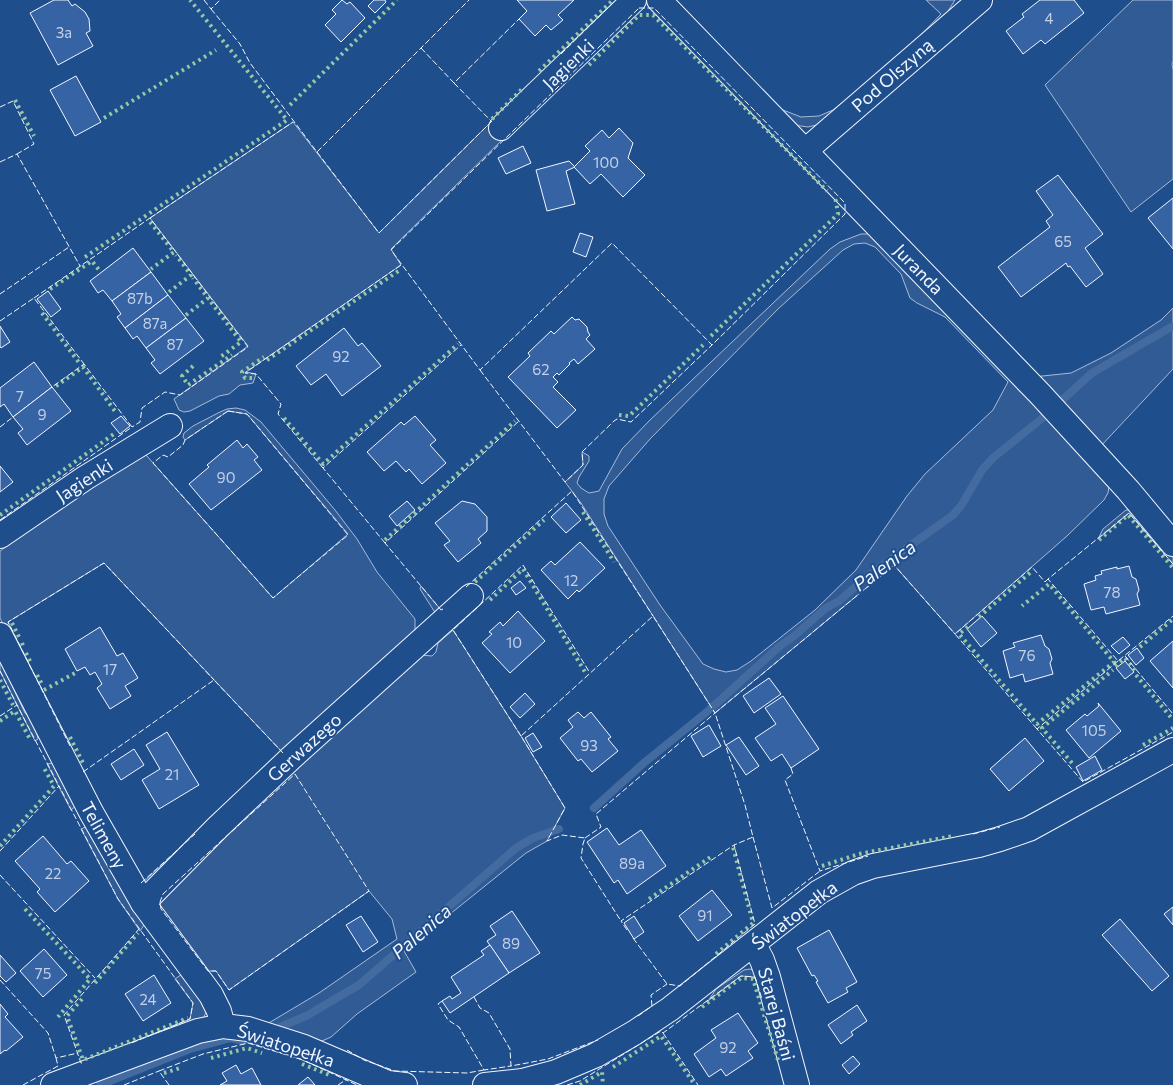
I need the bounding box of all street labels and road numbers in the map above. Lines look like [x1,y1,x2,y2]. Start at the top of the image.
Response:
street label: Jagienki [538,34,598,94]
street label: Pod Olszyną [847,34,937,116]
street label: Juranda [890,239,948,299]
street label: Jagienki [51,454,117,506]
street label: Gerwazego [262,708,346,786]
street label: Telimeny [77,798,131,872]
street label: Światopełka [747,876,841,954]
street label: Starej Baśni [754,965,800,1063]
street label: Światopełka [234,1019,338,1071]

